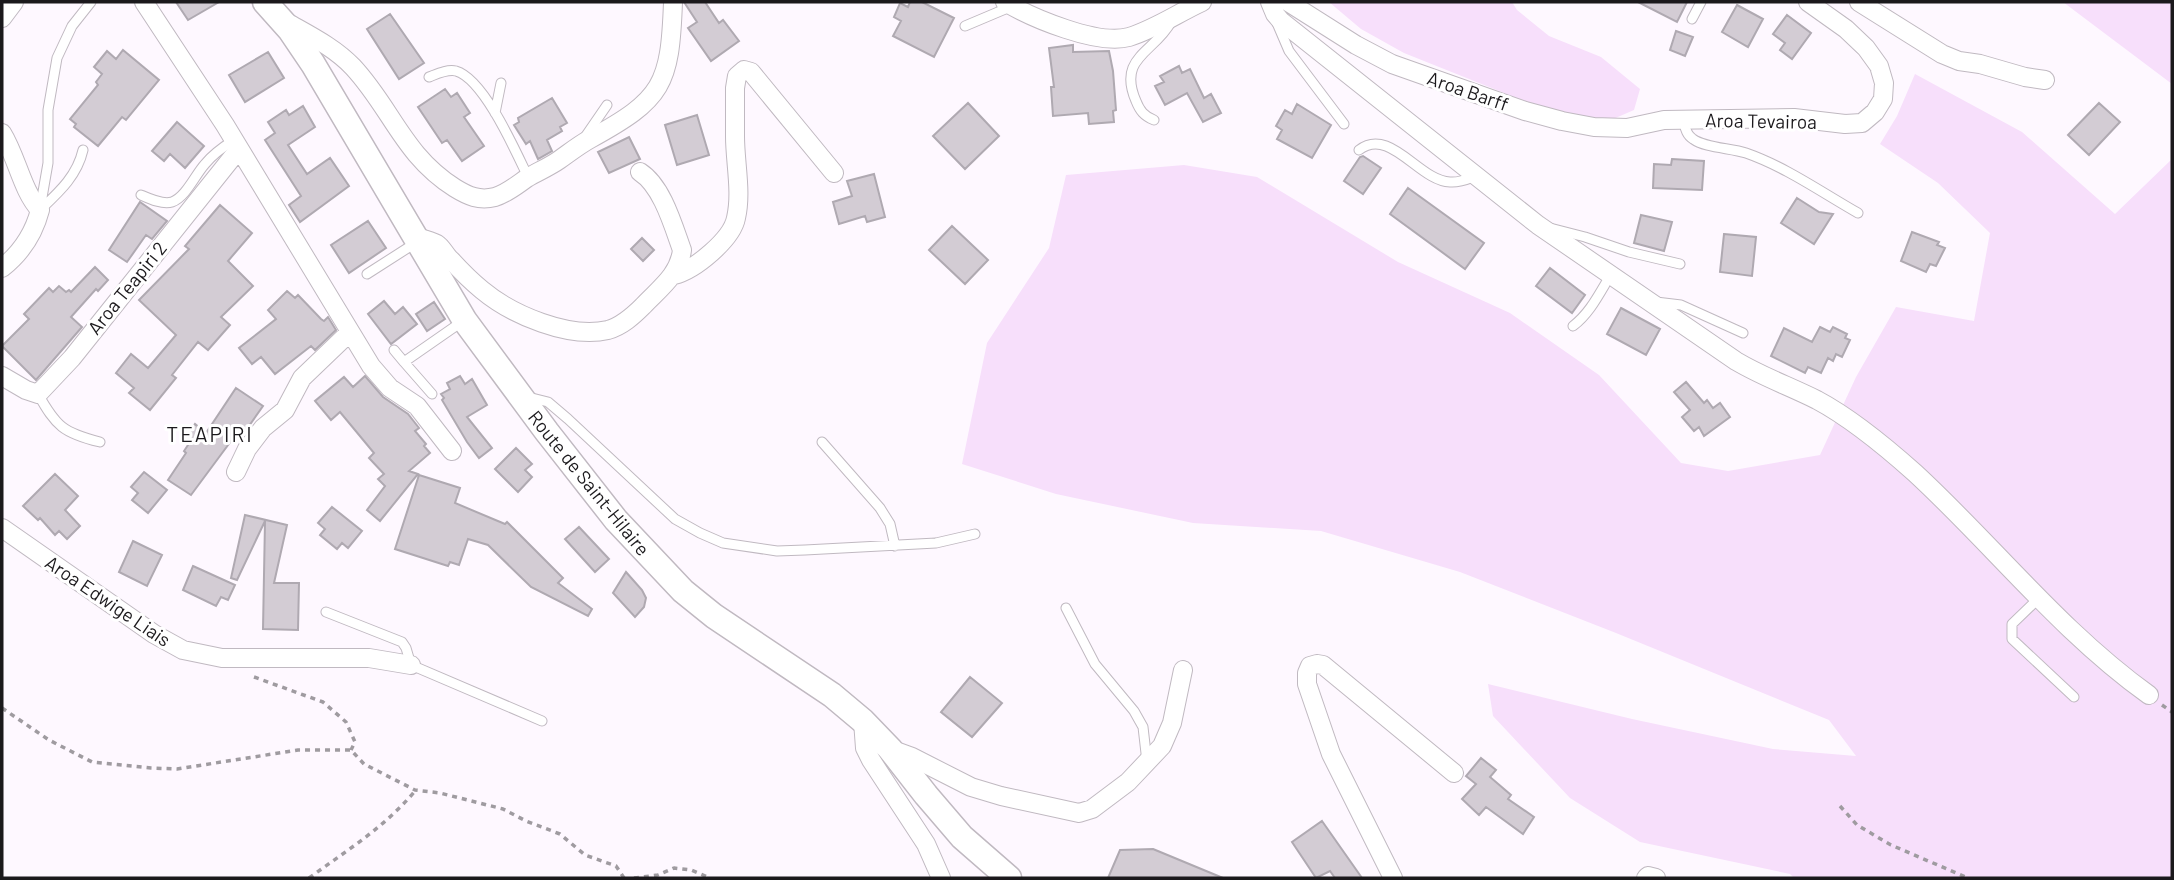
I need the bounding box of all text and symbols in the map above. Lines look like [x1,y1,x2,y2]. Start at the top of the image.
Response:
street label: Aroa Barff [1425,66,1512,115]
street label: Aroa Tevairoa [1705,108,1817,133]
street label: Aroa Teapiri 2 [82,237,171,339]
street label: Route de Saint-Hilaire [524,405,655,560]
district label: TEAPIRI [166,421,254,446]
street label: Aroa Edwige Liais [41,550,175,651]

